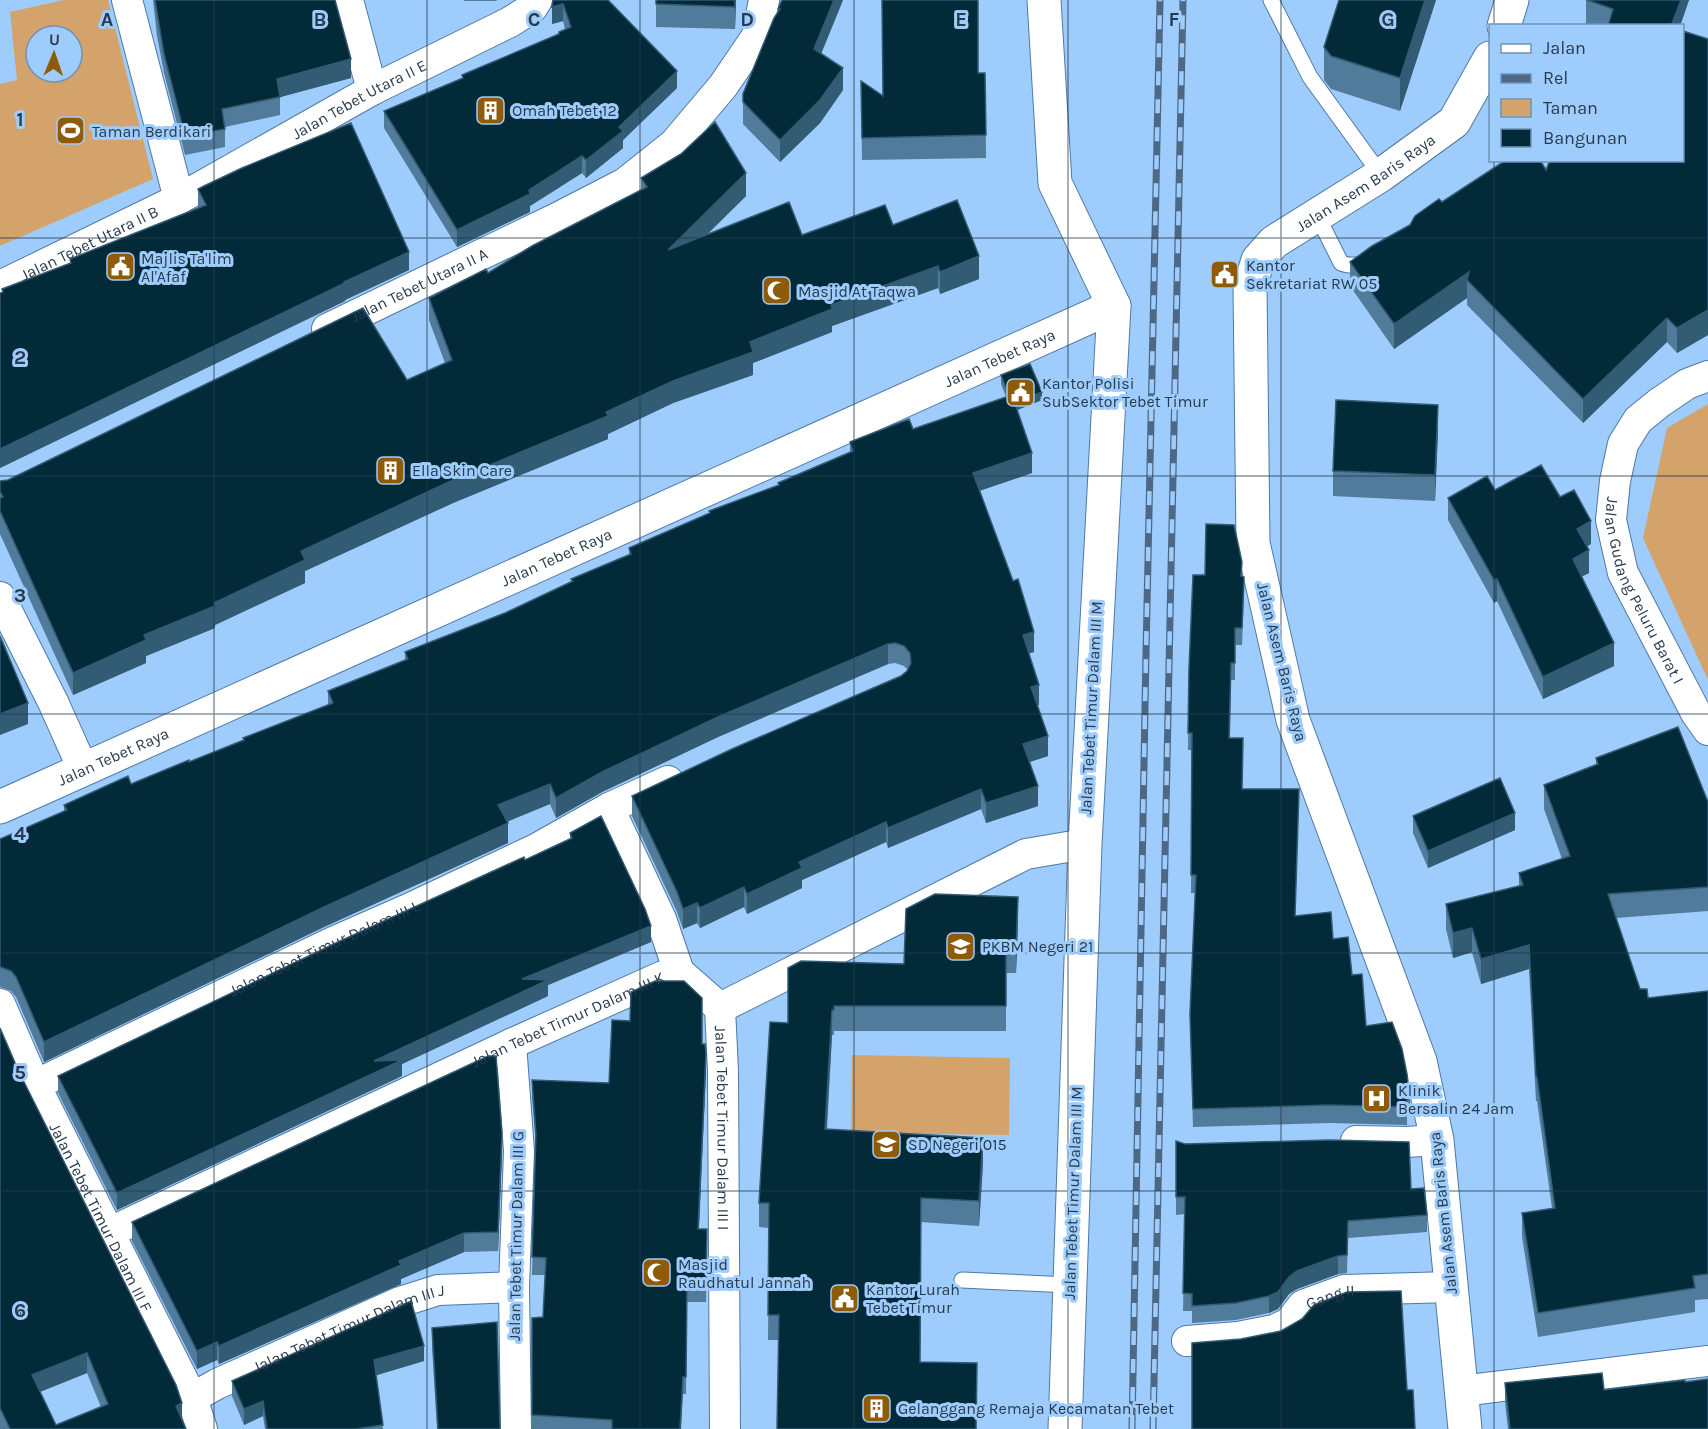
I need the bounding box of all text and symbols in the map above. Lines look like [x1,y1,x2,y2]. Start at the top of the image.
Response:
text: A [101,8,114,31]
text: B [314,8,326,31]
text: C [528,8,540,31]
text: D [740,8,754,31]
text: E [955,8,967,31]
text: F [1169,8,1180,31]
text: G [1381,8,1395,31]
north arrow [24,24,84,84]
legend [1489,24,1684,162]
text: U [49,30,60,49]
text: Jalan [1543,37,1586,59]
street label: Jalan Tebet Utara II E [288,55,429,143]
text: Rel [1543,67,1568,89]
building icon: Omah Tebet 12 [475,94,507,126]
text: Taman [1543,97,1598,119]
place label: Omah Tebet 12 [512,101,617,120]
text: 1 [16,108,24,131]
sports icon: Taman Berdikari [55,115,87,147]
place label: Taman Berdikari [92,122,211,141]
text: Bangunan [1543,127,1628,149]
street label: Jalan Asem Baris Raya [1292,129,1439,235]
street label: Jalan Tebet Utara II B [17,201,161,284]
street label: Jalan Tebet Utara II A [347,243,491,326]
place label: Majlis Ta'lim Al'Afaf [141,249,232,286]
public building icon: Majlis Ta'lim Al'Afaf [104,251,136,283]
place label: Kantor Sekretariat RW 05 [1246,256,1377,293]
public building icon: Kantor Sekretariat RW 05 [1209,258,1241,290]
mosque icon: Masjid At Taqwa [761,275,793,307]
place label: Masjid At Taqwa [798,282,916,301]
street label: Jalan Tebet Raya [941,324,1058,391]
text: 2 [14,346,26,369]
place label: Kantor Polisi SubSektor Tebet Timur [1042,374,1208,411]
public building icon: Kantor Polisi SubSektor Tebet Timur [1005,376,1037,408]
building icon: Ella Skin Care [375,454,407,486]
place label: Ella Skin Care [412,461,512,480]
street label: Jalan Gudang Peluru Barat I [1601,496,1689,687]
street label: Jalan Tebet Raya [498,524,615,590]
street label: Jalan Asem Baris Raya [1253,581,1311,743]
text: 3 [14,584,26,607]
street label: Jalan Tebet Timur Dalam III M [1076,601,1106,815]
street label: Jalan Tebet Raya [55,723,171,789]
text: 4 [14,822,26,845]
street label: Jalan Tebet Timur Dalam III L [226,895,423,1000]
school or university icon: PKBM Negeri 21 [945,930,977,962]
place label: PKBM Negeri 21 [982,937,1093,956]
street label: Jalan Tebet Timur Dalam III K [468,967,668,1071]
street label: Jalan Tebet Timur Dalam III I [711,1025,733,1230]
text: 5 [14,1061,26,1084]
place label: Klinik Bersalin 24 Jam [1398,1081,1514,1118]
hospital icon: Klinik Bersalin 24 Jam [1361,1083,1393,1115]
street label: Jalan Tebet Timur Dalam III M [1060,1086,1086,1300]
street label: Jalan Tebet Timur Dalam III F [46,1119,157,1315]
school or university icon: SD Negeri 015 [871,1128,903,1160]
street label: Jalan Tebet Timur Dalam III G [505,1131,527,1341]
street label: Jalan Asem Baris Raya [1425,1131,1461,1295]
place label: SD Negeri 015 [908,1135,1007,1154]
place label: Masjid Raudhatul Jannah [678,1255,811,1292]
mosque icon: Masjid Raudhatul Jannah [641,1257,673,1289]
street label: Jalan Tebet Timur Dalam III J [250,1280,445,1376]
place label: Kantor Lurah Tebet Timur [866,1280,960,1317]
street label: Gang II [1303,1280,1355,1313]
public building icon: Kantor Lurah Tebet Timur [829,1282,861,1314]
text: 6 [14,1299,26,1322]
building icon: Gelanggang Remaja Kecamatan Tebet [861,1392,893,1424]
place label: Gelanggang Remaja Kecamatan Tebet [898,1399,1174,1418]

